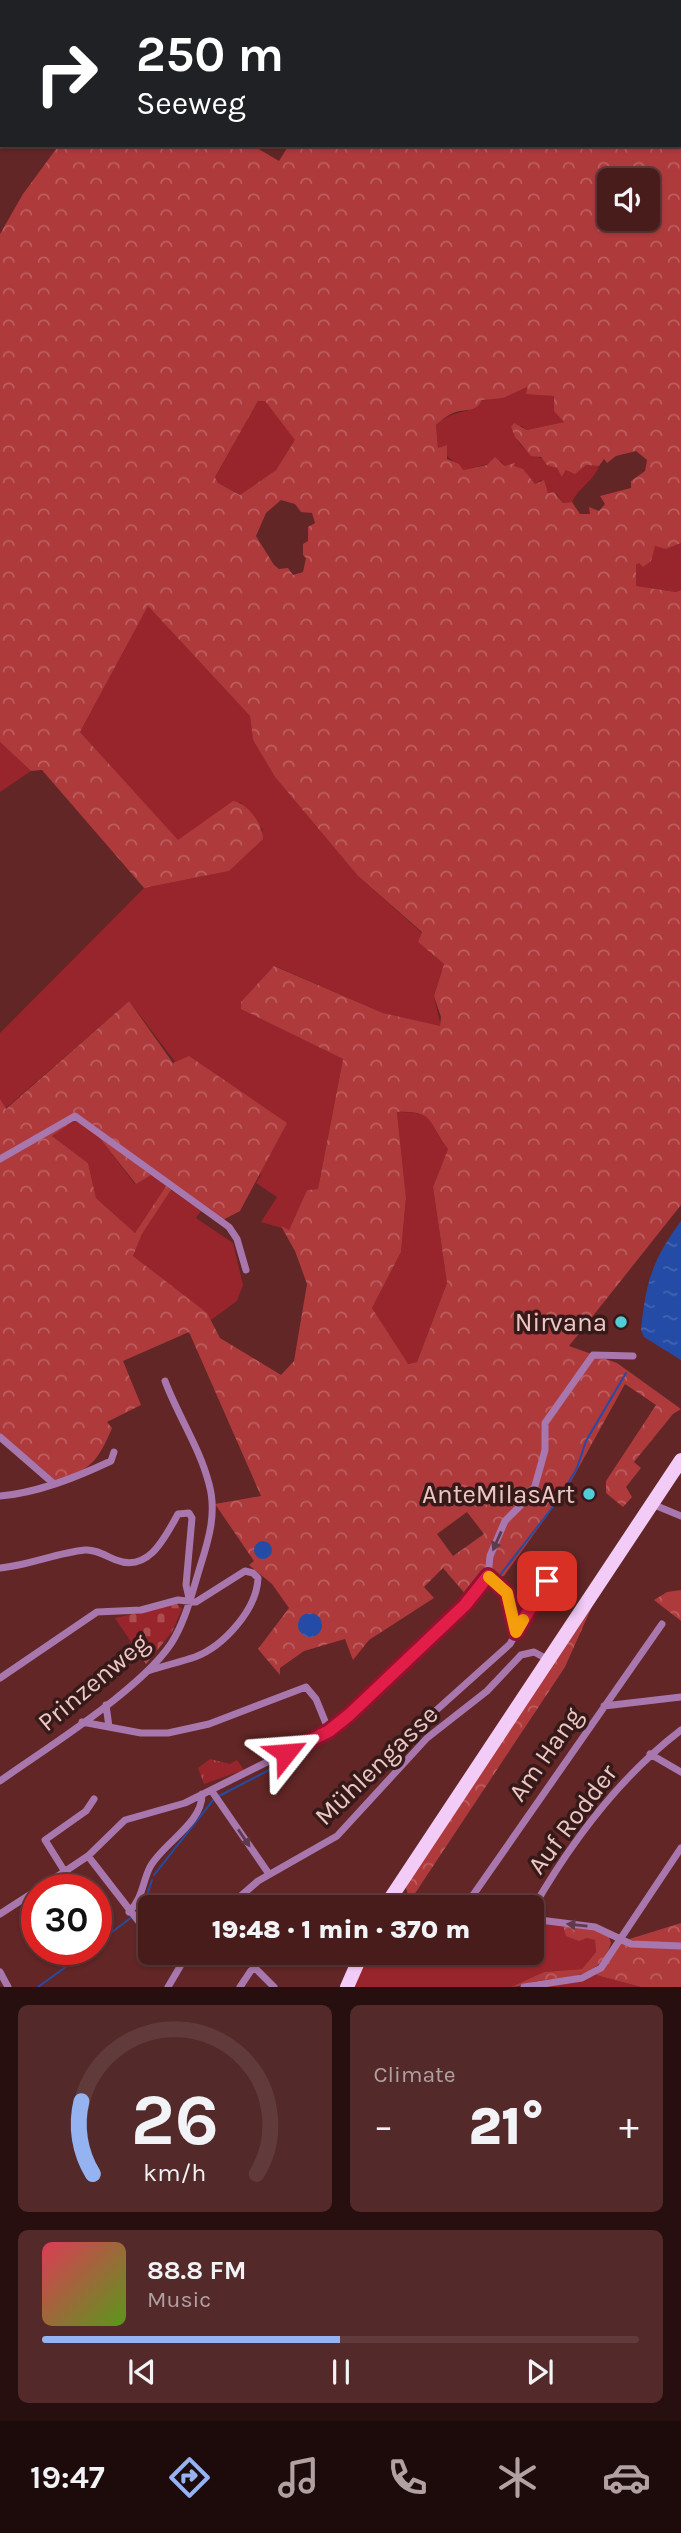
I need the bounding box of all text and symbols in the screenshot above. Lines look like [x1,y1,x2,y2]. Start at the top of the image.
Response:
text: 250 m [136,26,284,83]
icon: right [21,28,112,119]
text: Seeweg [136,85,246,122]
map controls [597,168,660,231]
button: sound [597,168,660,231]
place label: Nirvana [515,1307,607,1338]
marker: Nirvana [613,1314,629,1330]
place label: AnteMilasArt [422,1479,575,1510]
marker: AnteMilasArt [581,1486,597,1502]
one-way arrow [491,1531,503,1551]
pin [517,1551,577,1611]
icon: arrive [528,1562,566,1600]
street label: Prinzenweg [31,1627,155,1738]
street label: Mühlengasse [308,1699,444,1832]
street label: Am Hang [502,1701,589,1807]
position arrow [249,1716,323,1790]
street label: Auf Rodder [521,1758,624,1880]
one-way arrow [237,1829,251,1847]
speed limit sign: 30 [21,1874,112,1965]
text: 19:48 · 1 min · 370 m [212,1914,470,1945]
one-way arrow [566,1919,588,1930]
text: Climate [374,2061,456,2088]
text: 26 [131,2078,219,2163]
text: 21° [468,2096,544,2157]
text: − [374,2104,393,2149]
text: + [619,2104,639,2149]
text: km/h [143,2158,206,2187]
text: 88.8 FM [147,2255,247,2286]
text: Music [147,2286,211,2313]
icon: previous [123,2353,161,2391]
icon: pause [322,2353,360,2391]
icon: next [521,2353,559,2391]
icon: directions [165,2453,214,2502]
icon: music [274,2453,323,2502]
icon: phone [383,2453,432,2502]
icon: climate [493,2453,542,2502]
icon: car [602,2453,651,2502]
text: 19:47 [30,2459,105,2496]

